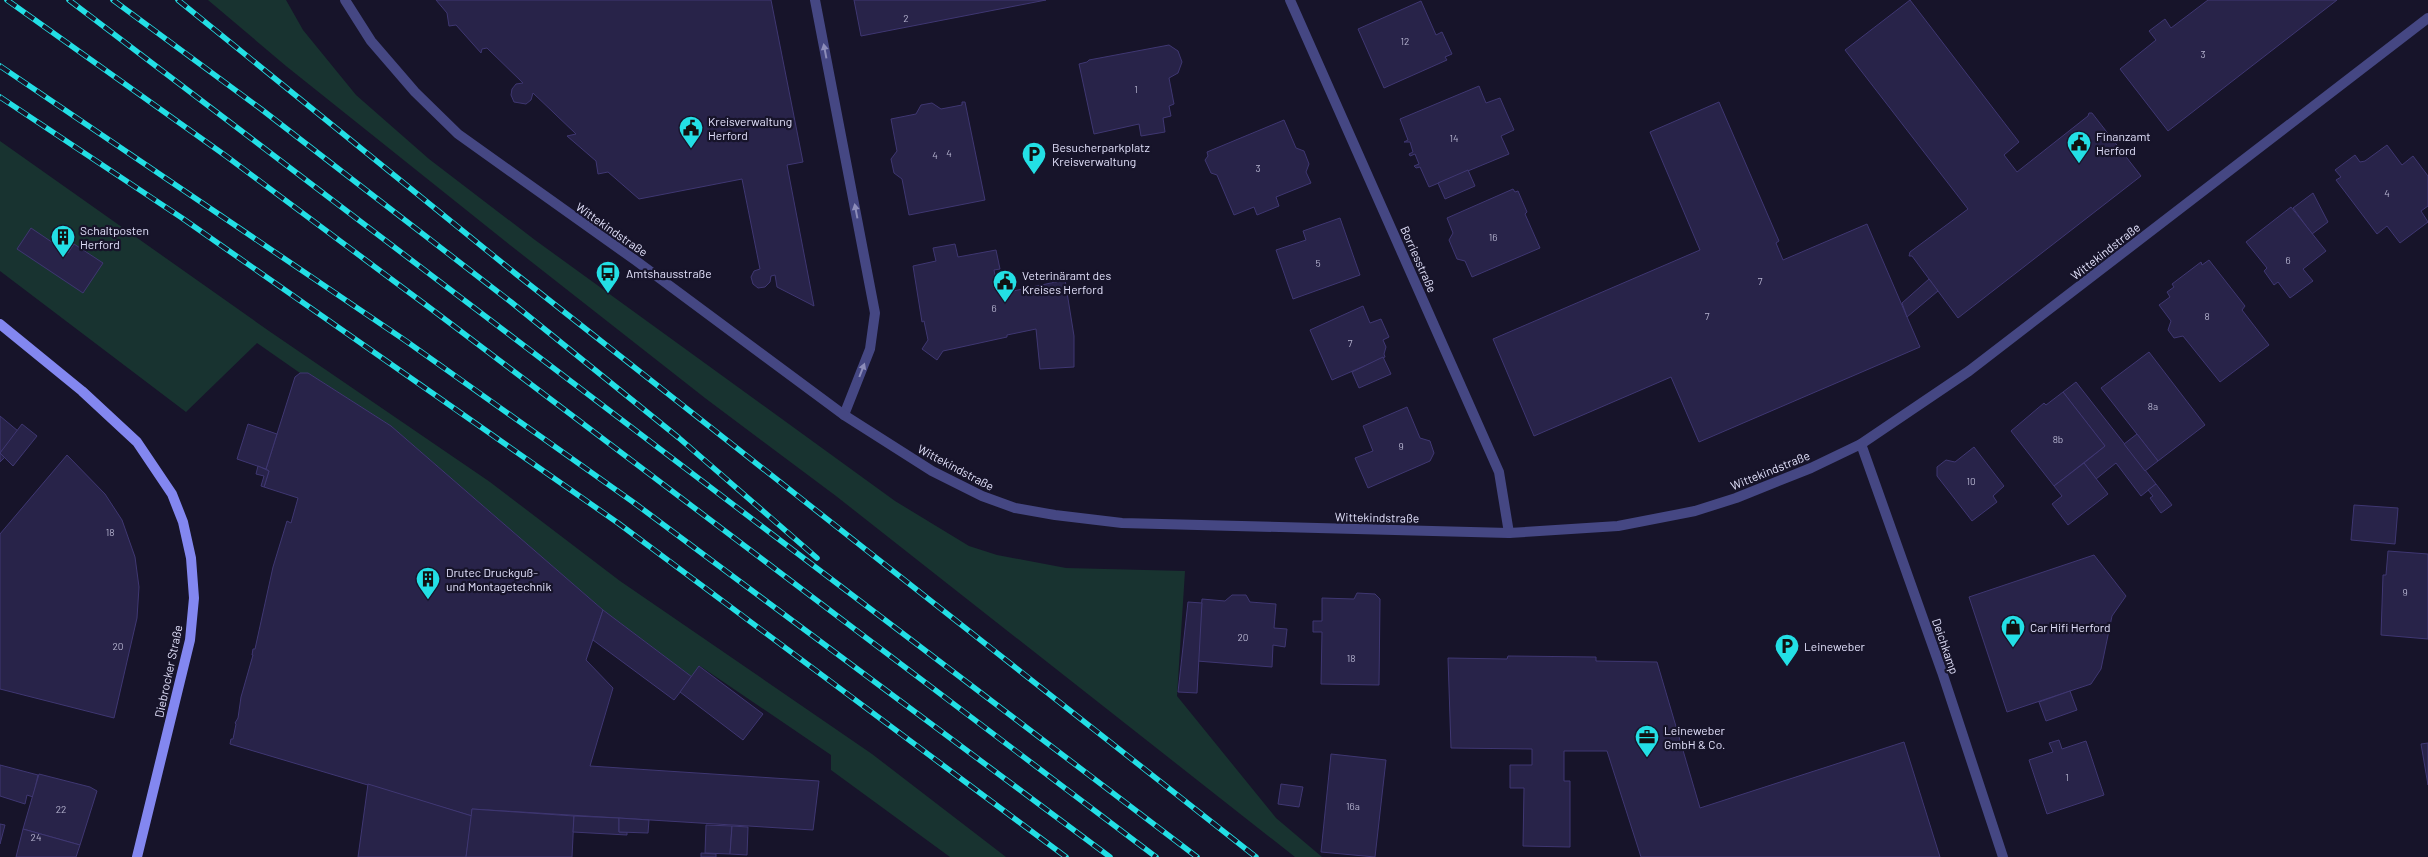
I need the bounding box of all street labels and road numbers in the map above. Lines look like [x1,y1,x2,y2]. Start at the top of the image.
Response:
street label: Wittekindstraße [573,199,651,259]
street label: Wittekindstraße [2067,220,2143,282]
street label: Borriesstraße [1398,224,1440,294]
street label: Wittekindstraße [916,441,996,493]
street label: Wittekindstraße [1728,448,1812,492]
street label: Wittekindstraße [1335,509,1419,525]
street label: Deichkamp [1930,616,1962,676]
street label: Diebrocker Straße [151,623,185,719]

